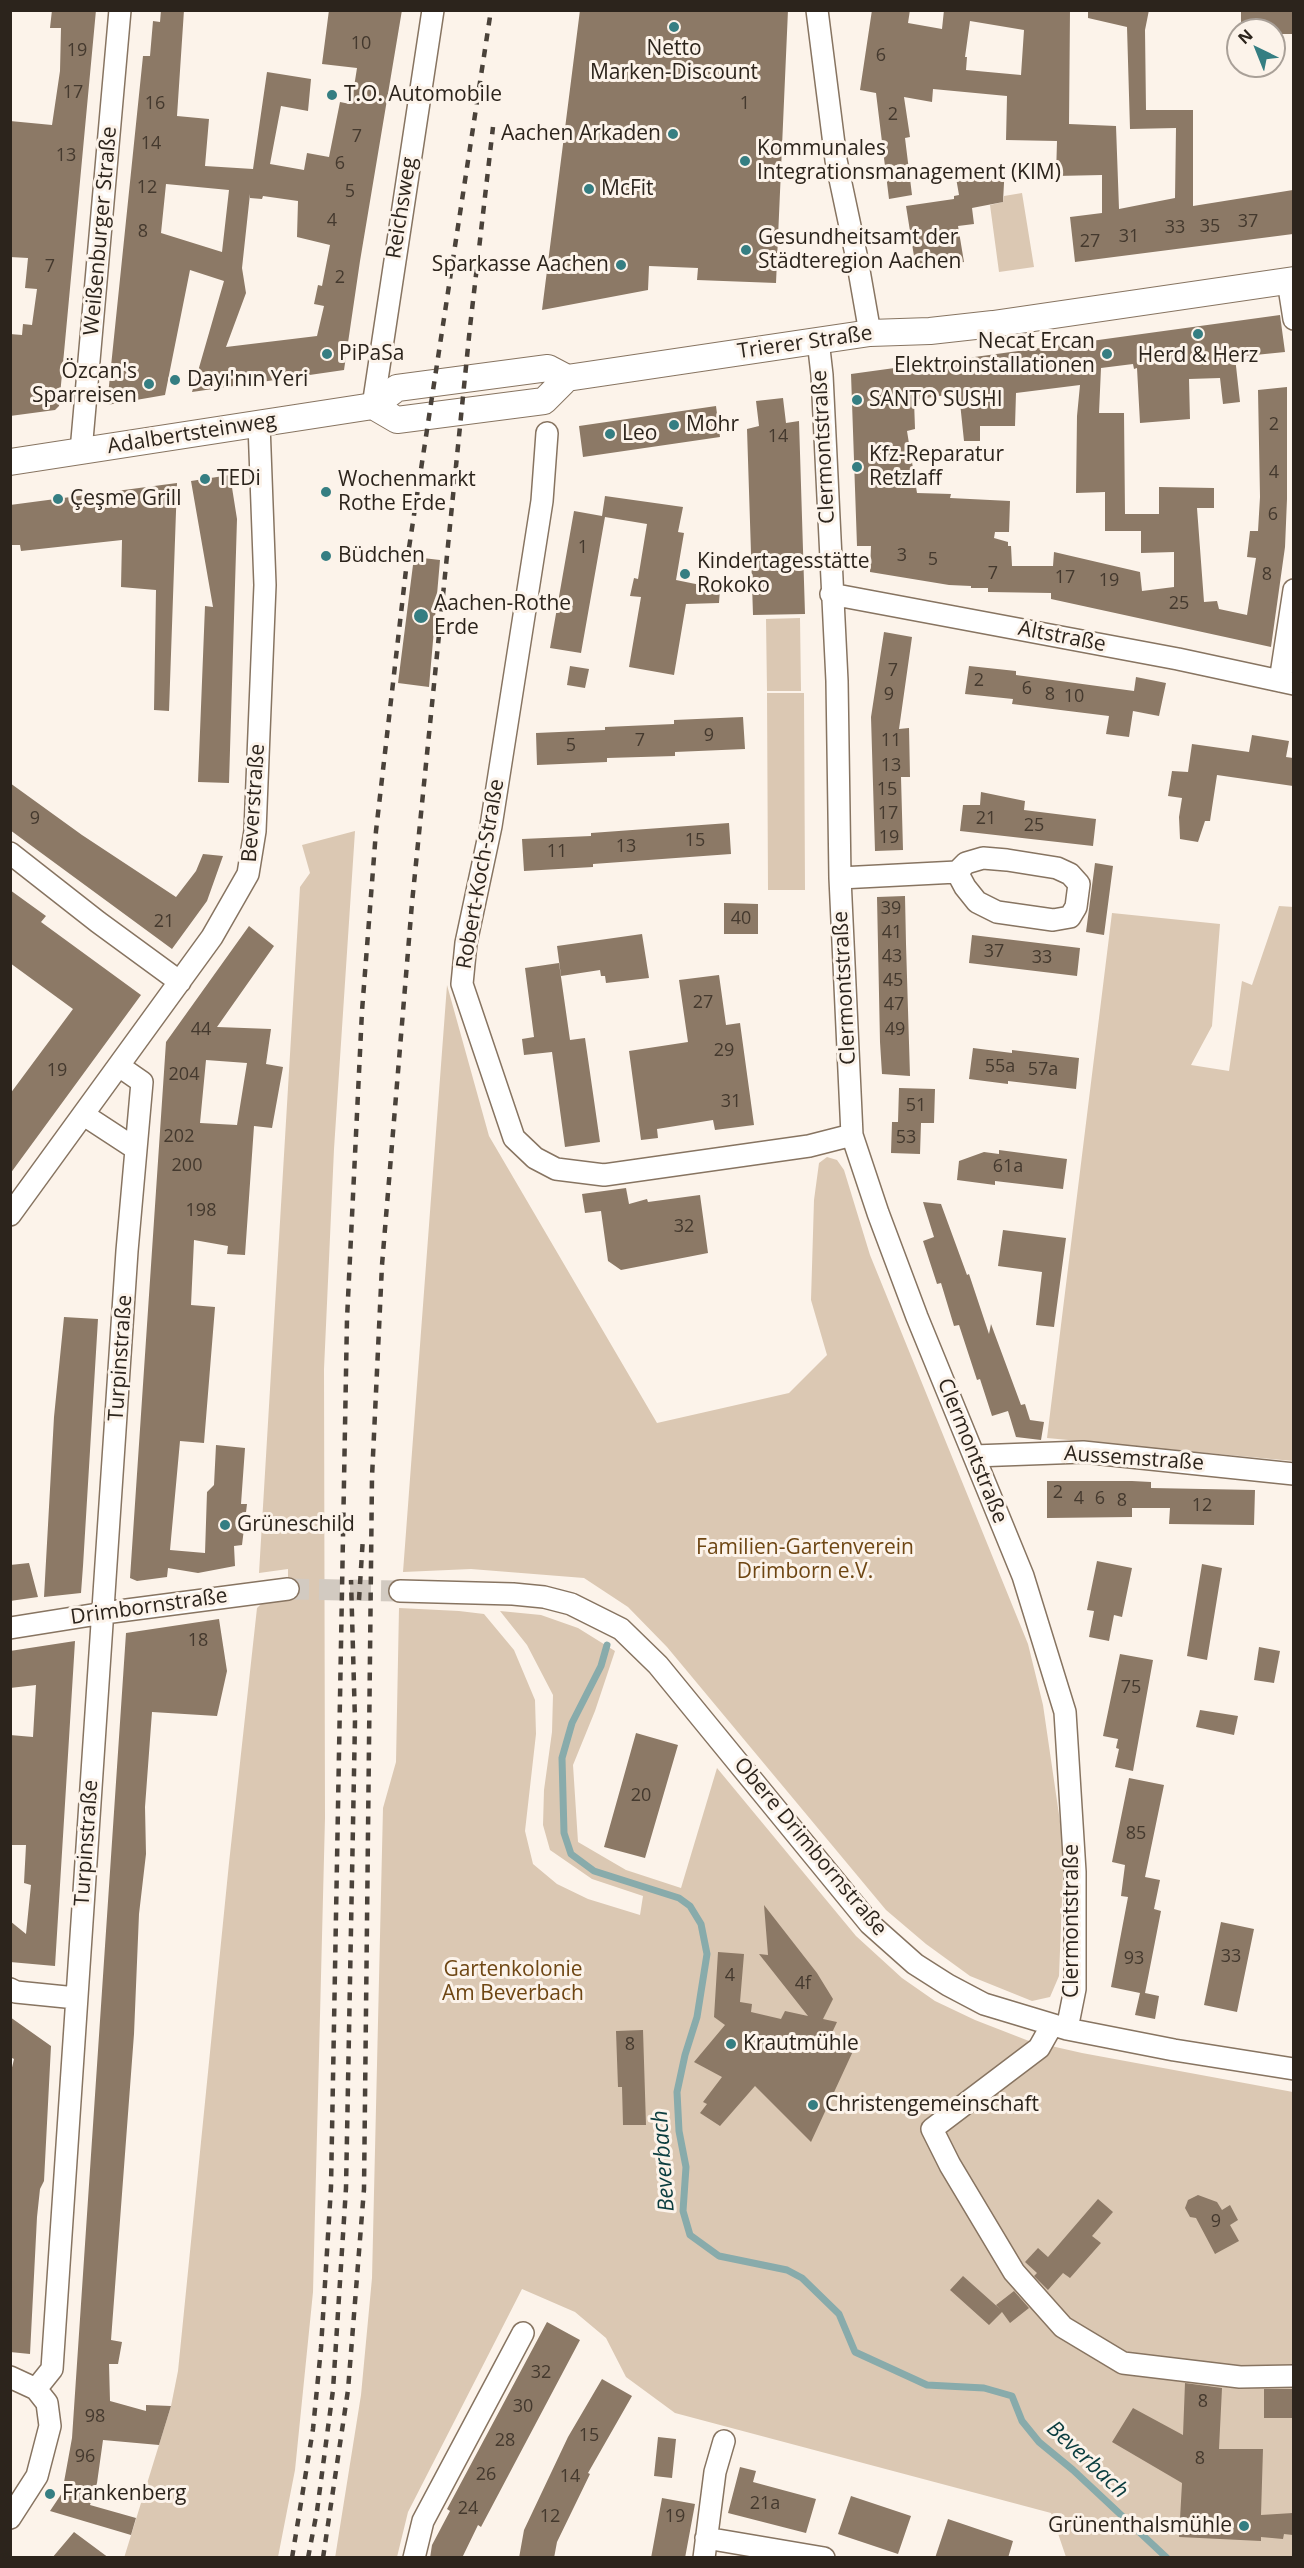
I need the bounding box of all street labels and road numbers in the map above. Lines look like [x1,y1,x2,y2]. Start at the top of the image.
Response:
street label: Weißenburger Straße [79,125,123,337]
street label: Reichsweg [382,155,422,261]
street label: Trierer Straße [736,321,874,365]
street label: Clermontstraße [807,369,841,525]
street label: Adalbertsteinweg [106,408,278,460]
street label: Altstraße [1016,616,1108,658]
street label: Beverstraße [237,743,271,863]
street label: Robert-Koch-Straße [452,777,510,971]
street label: Clermontstraße [828,910,862,1066]
street label: Turpinstraße [104,1294,138,1422]
street label: Clermontstraße [931,1375,1013,1527]
street label: Aussemstraße [1063,1442,1205,1476]
street label: Drimbornstraße [69,1584,229,1630]
street label: Obere Drimbornstraße [728,1753,892,1941]
street label: Turpinstraße [70,1779,104,1907]
street label: Clermontstraße [1059,1844,1085,1998]

